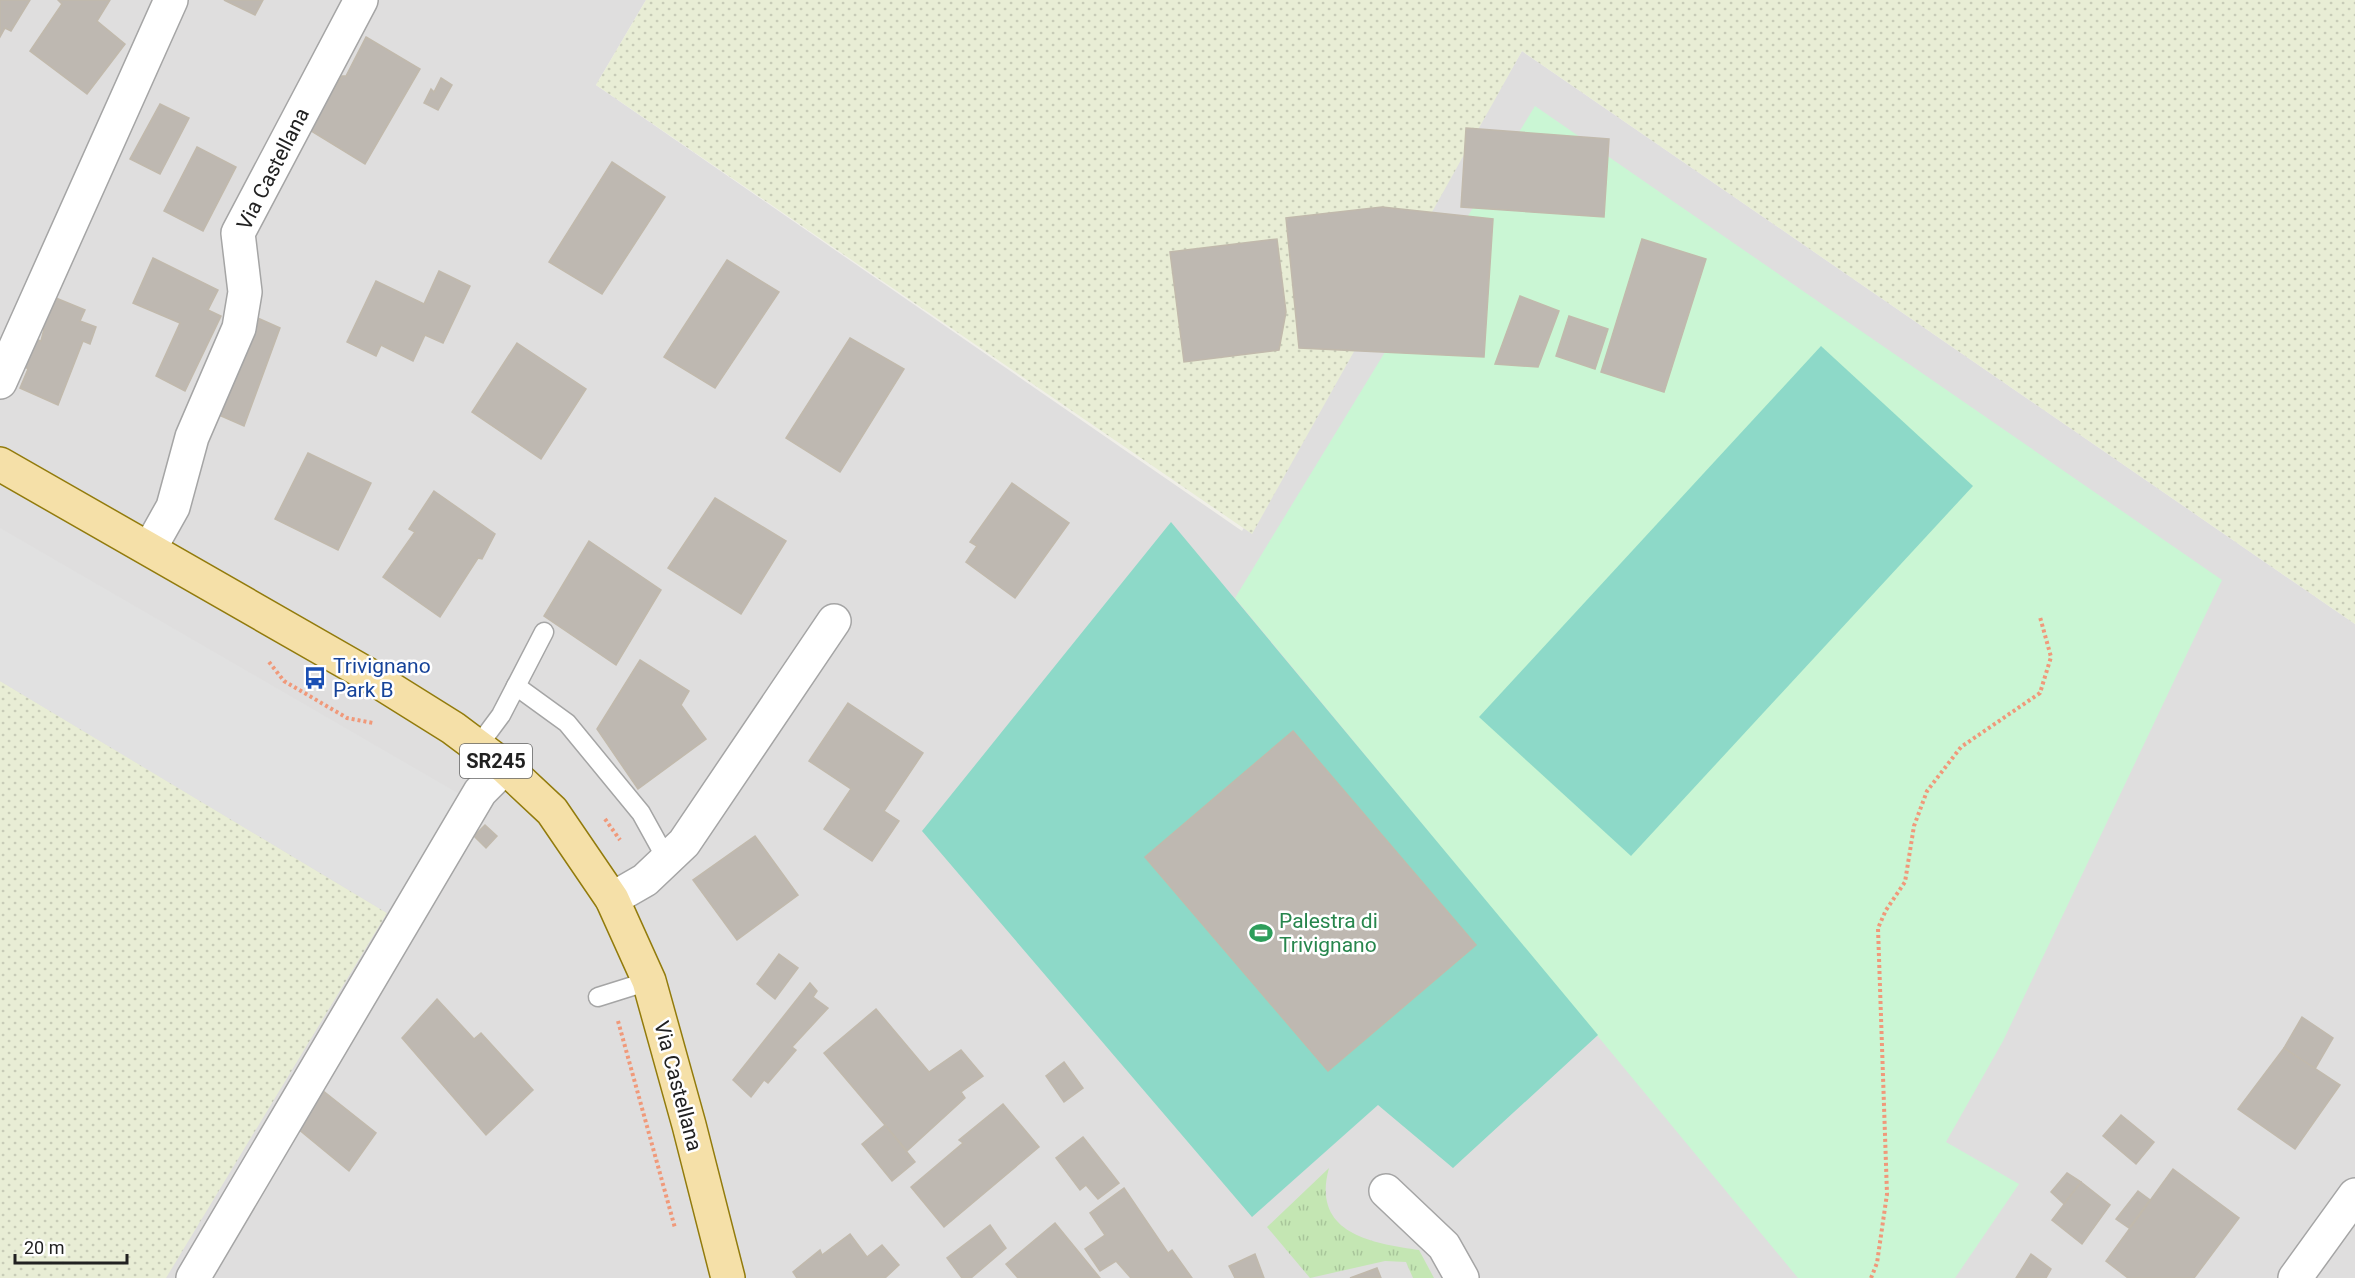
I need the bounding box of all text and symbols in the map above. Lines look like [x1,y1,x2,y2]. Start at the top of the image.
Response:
street label: Via Castellana [232,104,314,234]
place label: Trivignano Park B [333,654,431,702]
bus stop icon: Trivignano Park B [302,665,328,691]
road number: SR245 [460,744,532,778]
place label: Palestra di Trivignano [1279,909,1378,957]
sports icon: Palestra di Trivignano [1248,920,1274,946]
street label: Via Castellana [649,1018,707,1154]
scale bar [15,1227,128,1265]
text: 20 m [24,1237,64,1258]

